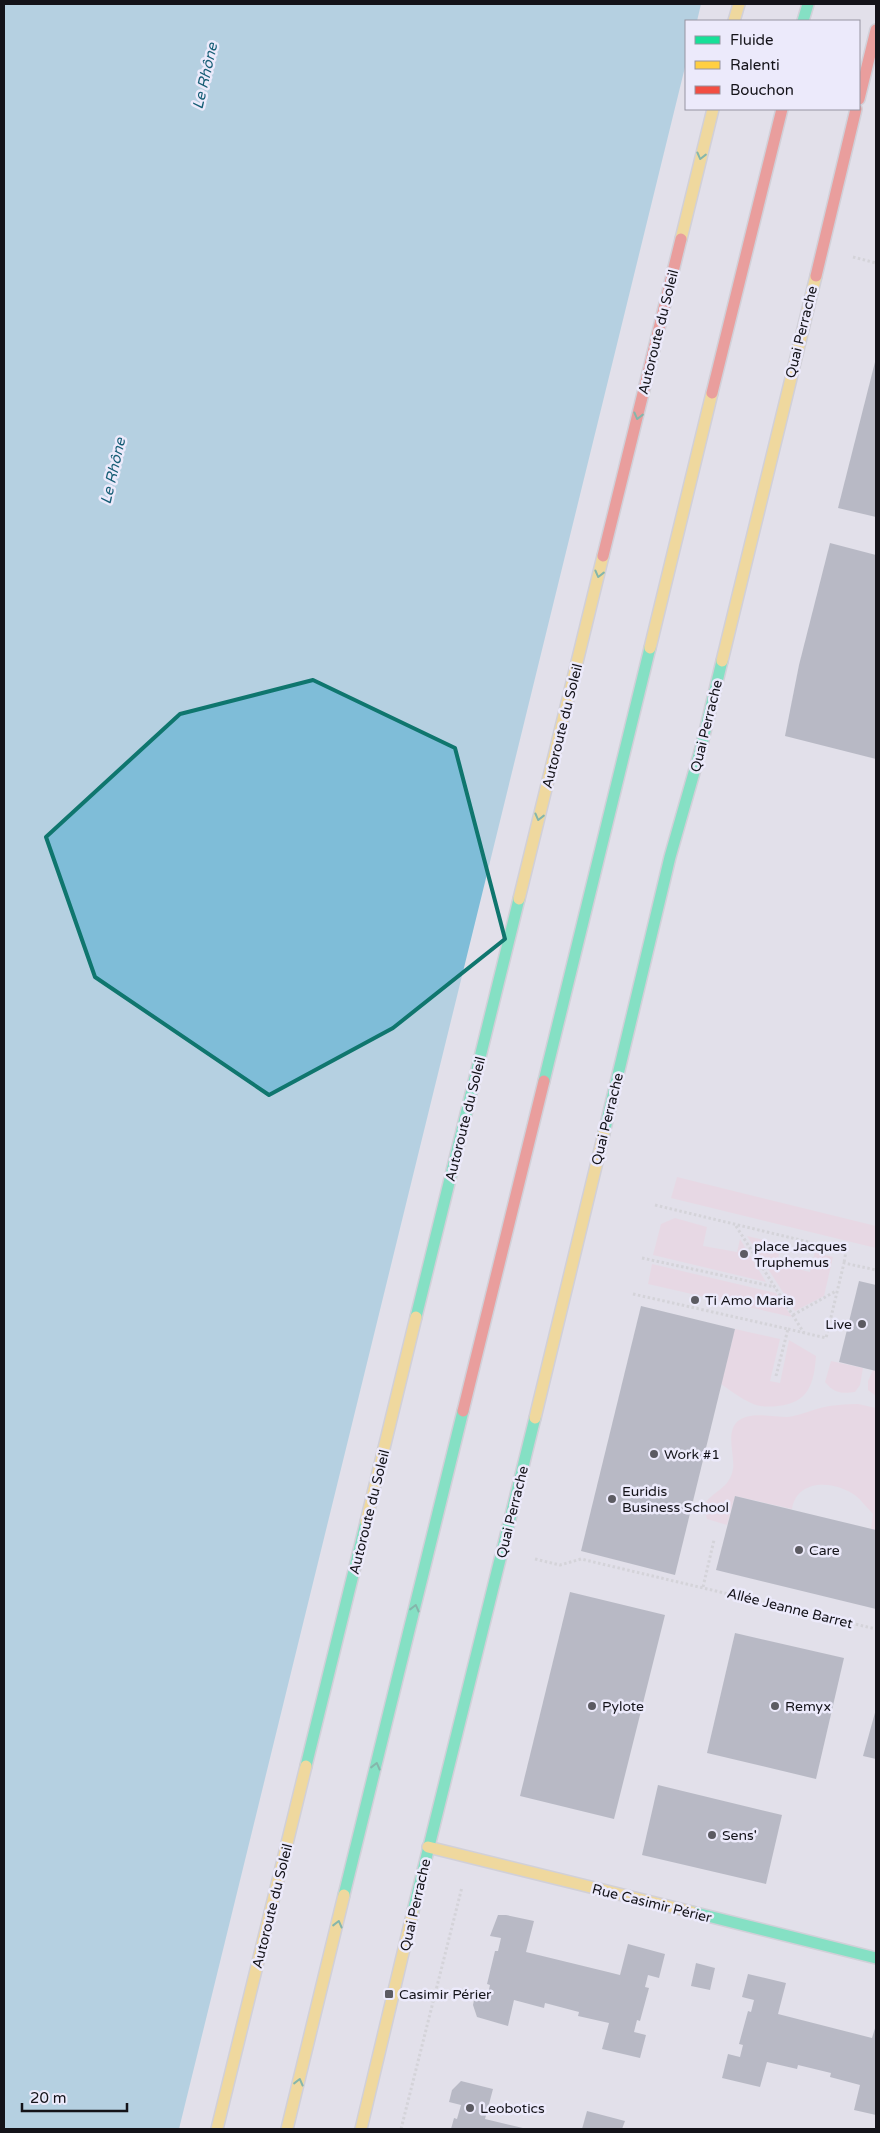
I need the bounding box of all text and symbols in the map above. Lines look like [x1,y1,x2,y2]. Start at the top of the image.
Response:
legend [685,20,860,110]
text: Fluide [730,31,774,49]
water label: Le Rhône [189,40,222,111]
text: Ralenti [730,56,780,74]
text: Bouchon [730,81,794,99]
one-way arrow [696,152,707,161]
street label: Autoroute du Soleil [635,268,682,396]
street label: Quai Perrache [782,284,821,380]
one-way arrow [633,411,643,419]
water label: Le Rhône [97,435,130,506]
one-way arrow [594,569,605,578]
street label: Autoroute du Soleil [539,662,586,790]
street label: Quai Perrache [687,678,726,774]
one-way arrow [534,812,545,821]
street label: Autoroute du Soleil [442,1055,489,1183]
street label: Quai Perrache [588,1071,627,1167]
place label: place Jacques Truphemus [754,1238,847,1271]
marker: place Jacques Truphemus [738,1248,750,1260]
place label: Ti Amo Maria [705,1292,794,1309]
marker: Ti Amo Maria [689,1294,701,1306]
place label: Live [825,1316,852,1333]
marker: Live [856,1318,868,1330]
place label: Work #1 [664,1446,720,1463]
street label: Autoroute du Soleil [346,1448,393,1576]
marker: Work #1 [648,1448,660,1460]
street label: Quai Perrache [493,1464,532,1560]
place label: Euridis Business School [622,1483,729,1516]
marker: Euridis Business School [606,1493,618,1505]
place label: Care [809,1542,840,1559]
marker: Care [793,1544,805,1556]
street label: Allée Jeanne Barret [725,1585,855,1633]
one-way arrow [409,1604,420,1613]
place label: Pylote [602,1698,644,1715]
place label: Remyx [785,1698,831,1715]
marker: Pylote [586,1700,598,1712]
marker: Remyx [769,1700,781,1712]
one-way arrow [370,1762,381,1771]
place label: Sens' [722,1827,757,1844]
marker: Sens' [706,1829,718,1841]
street label: Autoroute du Soleil [249,1842,296,1970]
street label: Quai Perrache [397,1857,434,1953]
street label: Rue Casimir Périer [590,1880,714,1927]
one-way arrow [332,1921,342,1929]
place label: Casimir Périer [399,1986,492,2003]
marker: Casimir Périer [383,1988,395,2000]
one-way arrow [293,2077,304,2086]
scale bar [22,2080,128,2112]
text: 20 m [30,2089,67,2107]
place label: Leobotics [480,2100,545,2117]
marker: Leobotics [464,2102,476,2114]

